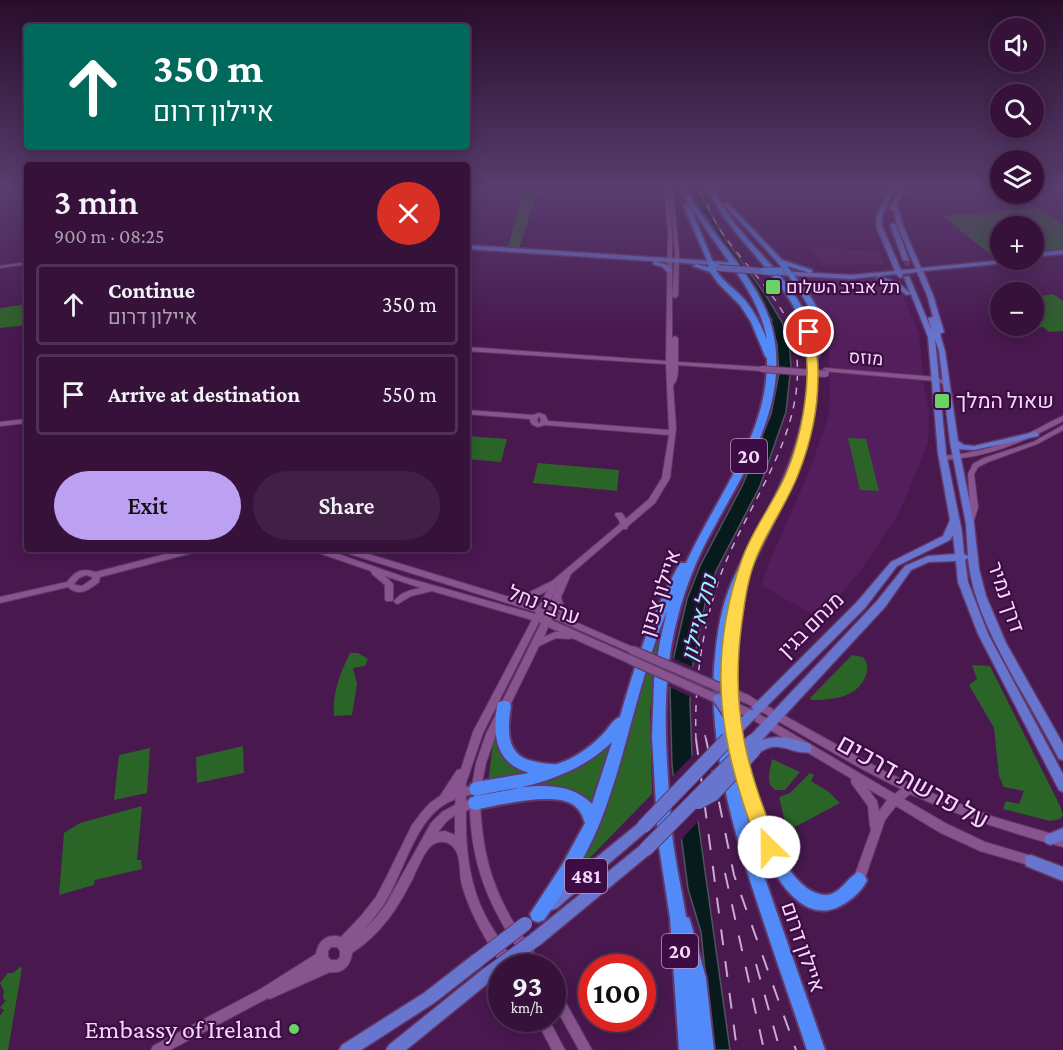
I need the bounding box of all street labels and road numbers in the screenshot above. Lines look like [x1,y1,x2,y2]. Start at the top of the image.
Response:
street label: מוזס [848,347,884,369]
road number: 20 [731,439,767,473]
street label: איילון צפון [635,547,685,639]
street label: דרך נמיר [983,559,1029,636]
street label: ערבי נחל [505,580,583,630]
street label: מנחם בגין [773,587,849,663]
street label: על פרשת דרכים [832,728,994,836]
road number: 481 [565,859,607,893]
street label: איילון דרום [776,899,830,995]
road number: 20 [662,934,698,968]

